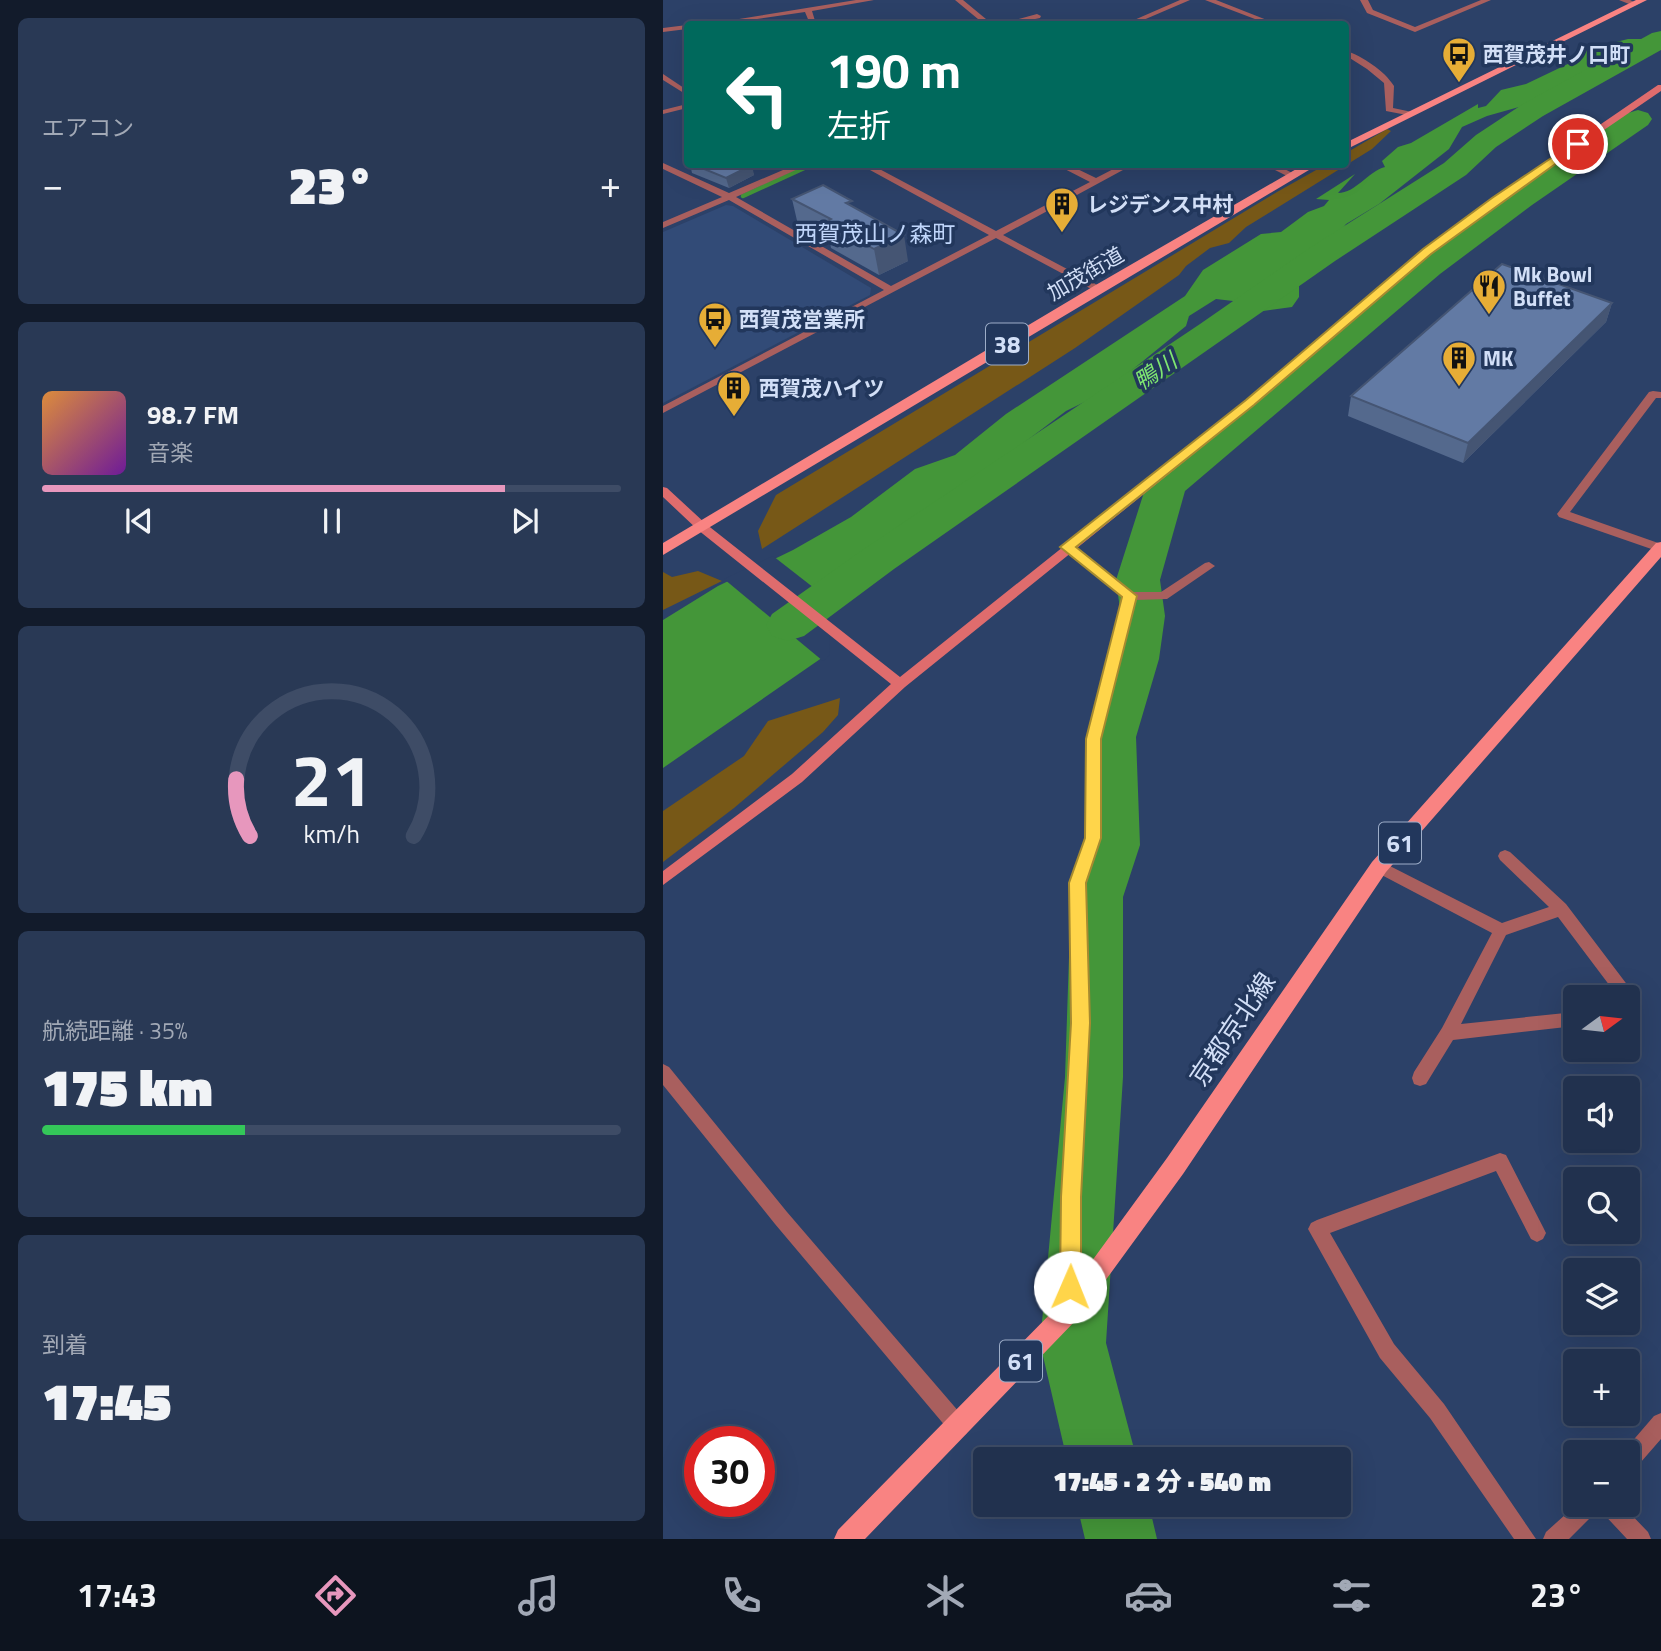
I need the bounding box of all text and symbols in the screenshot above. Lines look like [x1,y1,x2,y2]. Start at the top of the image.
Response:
text: 190 m [827,32,961,107]
bus stop icon: 西賀茂井ノ口町 [1440,35,1478,84]
place label: 西賀茂井ノ口町 [1483,38,1630,70]
icon: left [712,49,803,140]
text: 左折 [827,101,891,149]
text: エアコン [42,110,134,145]
pin [1548,114,1608,174]
icon: arrive [1559,125,1597,163]
text: 23° [289,145,374,224]
text: − [42,155,63,213]
text: + [600,155,621,213]
building icon: レジデンス中村 [1043,185,1081,234]
place label: レジデンス中村 [1087,188,1234,220]
district label: 西賀茂山ノ森町 [795,216,956,251]
street label: 加茂街道 [1041,238,1129,308]
place label: Mk Bowl Buffet [1513,258,1592,314]
restaurant icon: Mk Bowl Buffet [1470,267,1508,316]
bus stop icon: 西賀茂営業所 [696,300,734,349]
place label: 西賀茂営業所 [739,303,865,335]
road number: 38 [986,324,1028,365]
building icon: MK [1440,339,1478,388]
water label: 鴨川 [1126,342,1186,398]
place label: MK [1483,342,1514,374]
building icon: 西賀茂ハイツ [715,369,753,418]
place label: 西賀茂ハイツ [759,372,885,404]
text: 98.7 FM [147,395,239,434]
text: 音楽 [147,435,193,470]
icon: previous [120,502,158,540]
icon: pause [313,502,351,540]
icon: next [506,502,544,540]
text: 21 [291,724,372,834]
text: km/h [303,814,360,852]
road number: 61 [1379,822,1421,864]
street label: 京都京北線 [1179,964,1285,1094]
north arrow [1563,985,1639,1062]
map controls [1563,985,1640,1517]
text: 航続距離 · 35% [42,1013,188,1048]
text: 175 km [42,1047,213,1126]
button: sound [1563,1076,1640,1153]
button: search [1563,1167,1640,1244]
position arrow [1033,1250,1107,1324]
button: layers [1563,1258,1640,1335]
text: 到着 [42,1327,88,1362]
road number: 61 [1000,1340,1042,1381]
button: + [1563,1349,1640,1426]
text: 17:45 [42,1361,171,1440]
speed limit sign: 30 [684,1426,775,1517]
button: − [1563,1440,1640,1517]
text: 17:45 · 2 分 · 540 m [1053,1462,1271,1501]
text: 17:43 [77,1571,157,1619]
icon: directions [311,1571,360,1620]
icon: music [514,1571,563,1620]
icon: phone [717,1571,766,1620]
icon: climate [921,1571,970,1620]
icon: car [1124,1571,1173,1620]
icon: filters [1327,1571,1376,1620]
text: 23° [1530,1571,1584,1619]

